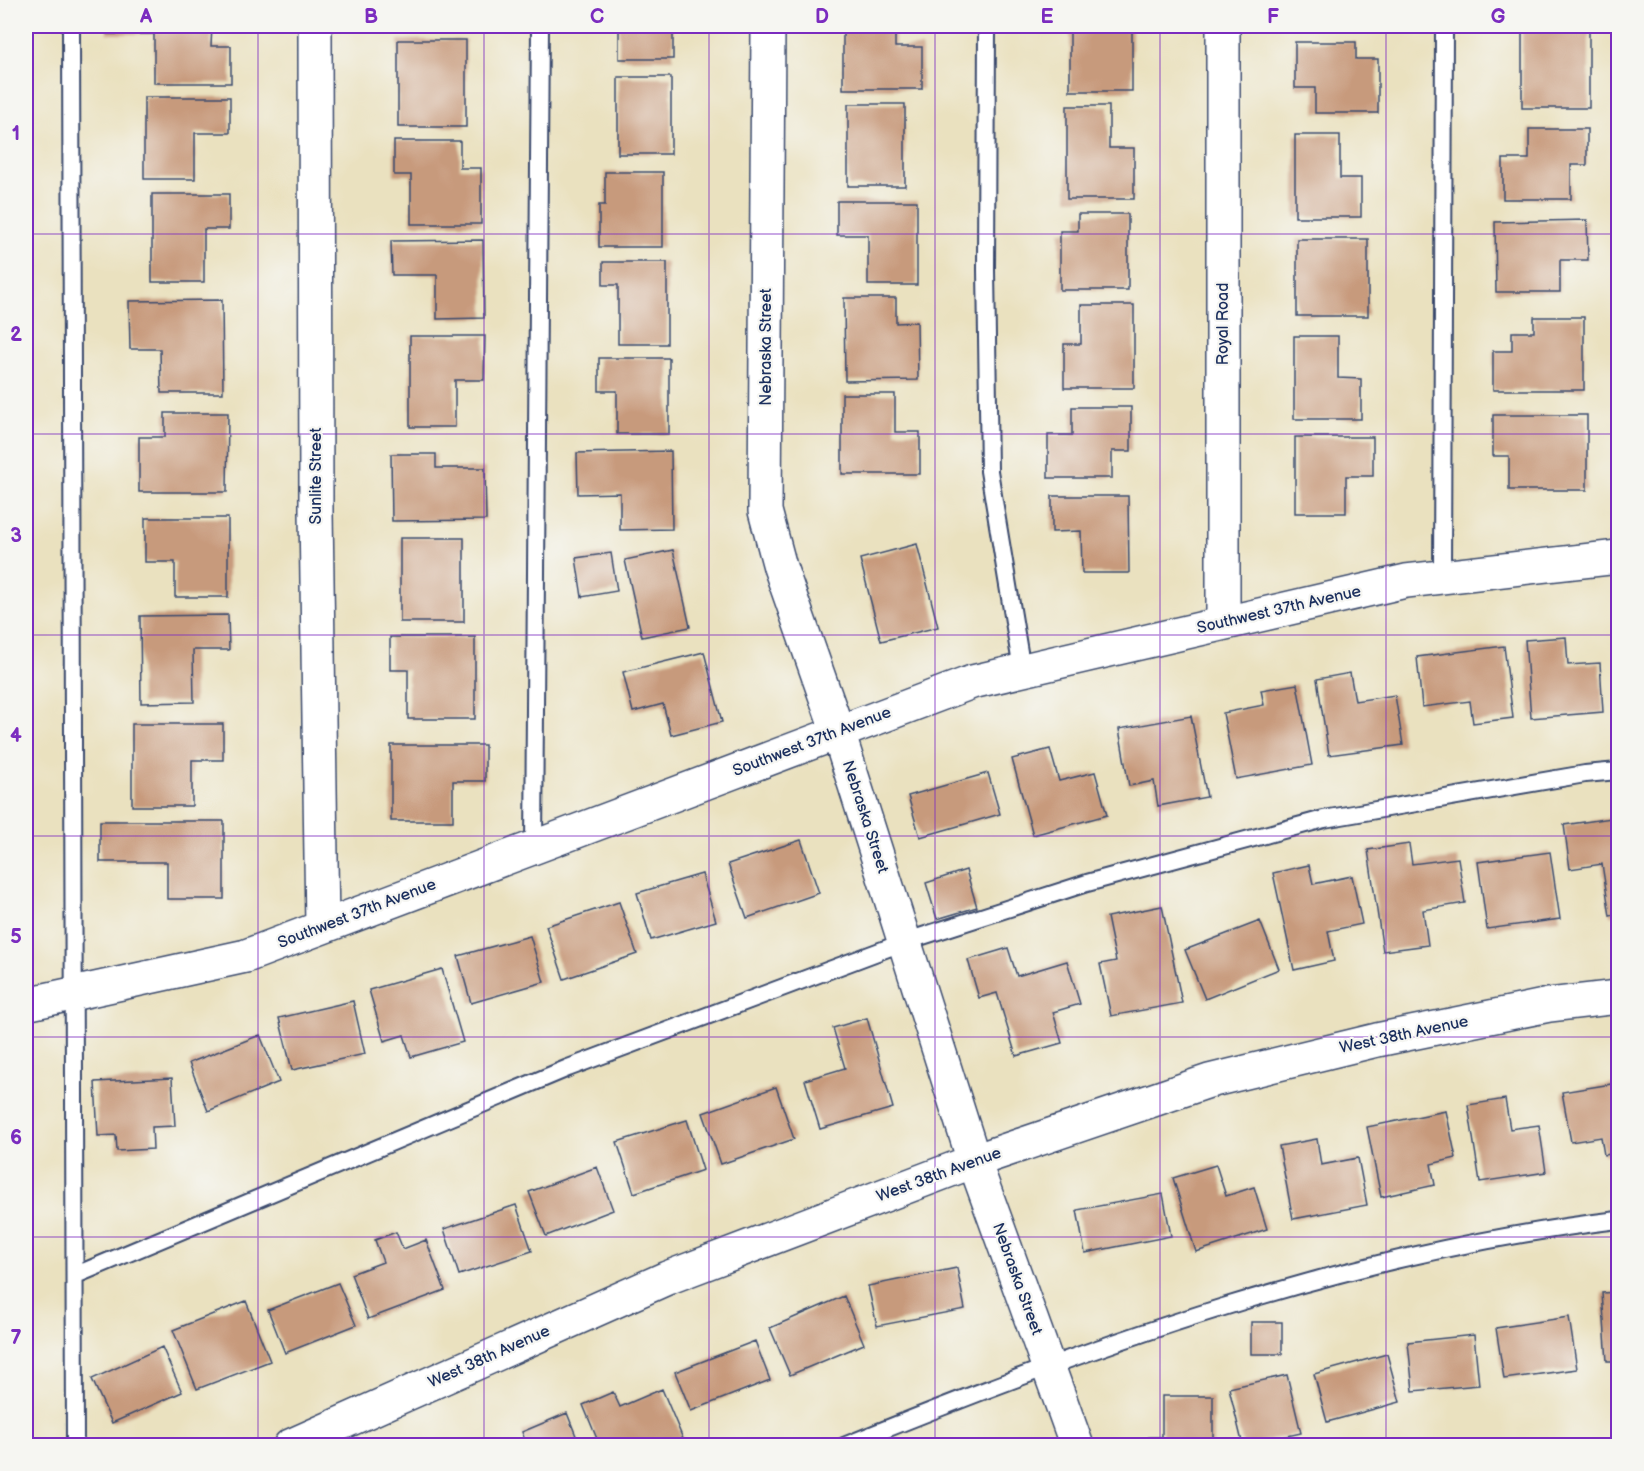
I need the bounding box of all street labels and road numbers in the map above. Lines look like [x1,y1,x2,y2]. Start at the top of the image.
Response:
street label: Royal Road [1214,283,1233,365]
street label: Nebraska Street [757,288,776,406]
street label: Sunlite Street [307,428,326,524]
street label: Southwest 37th Avenue [1195,582,1363,638]
street label: Southwest 37th Avenue [730,703,894,781]
street label: Nebraska Street [838,758,892,876]
street label: Southwest 37th Avenue [275,875,439,953]
street label: West 38th Avenue [1338,1012,1471,1058]
street label: West 38th Avenue [874,1143,1004,1206]
street label: Nebraska Street [988,1221,1046,1338]
street label: West 38th Avenue [425,1321,553,1392]

